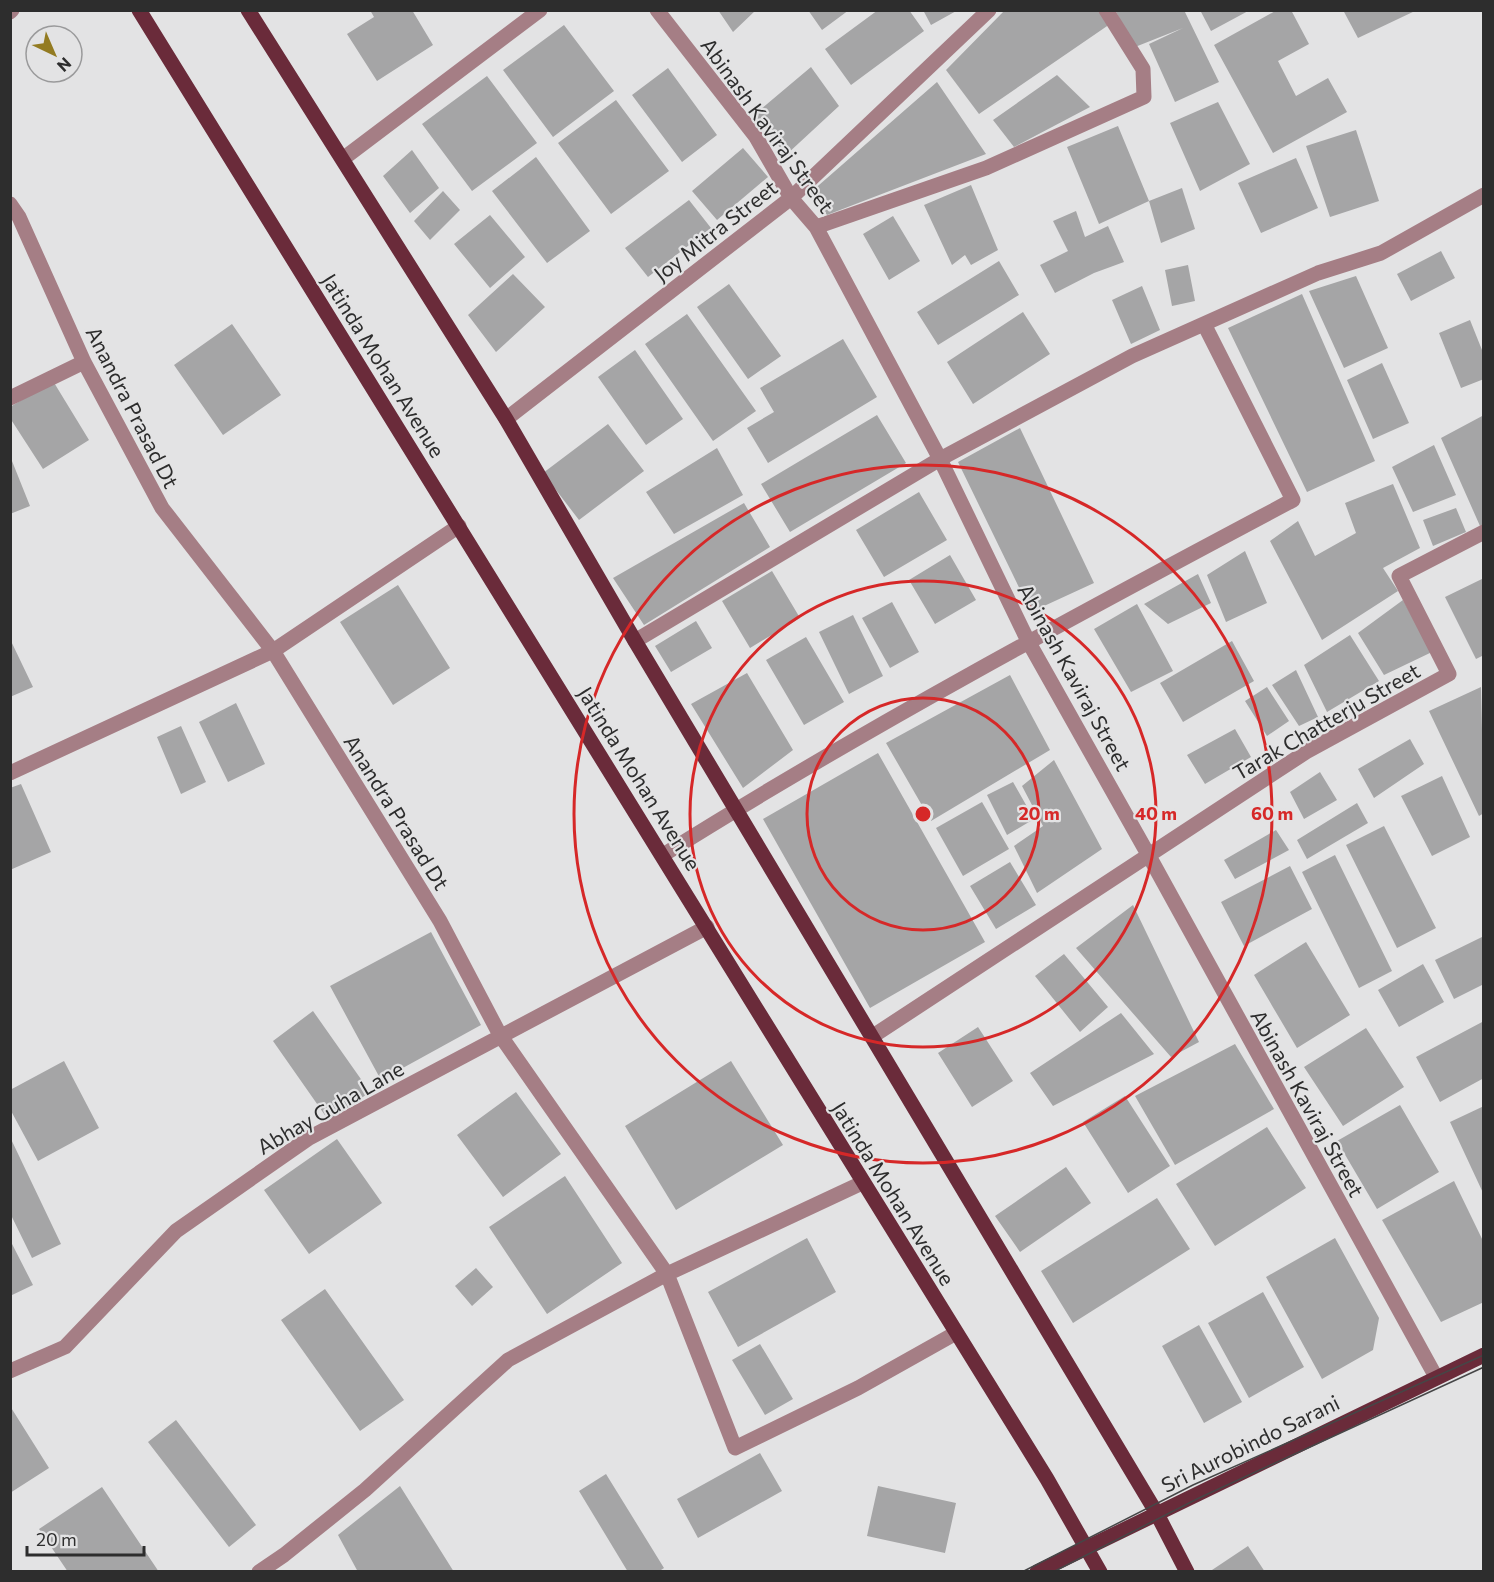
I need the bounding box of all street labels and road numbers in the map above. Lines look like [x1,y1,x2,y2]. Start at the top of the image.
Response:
street label: Abinash Kaviraj Street [696,33,840,217]
street label: Joy Mitra Street [648,174,782,286]
street label: Jatinda Mohan Avenue [317,269,451,461]
street label: Anandra Prasad Dt [81,322,185,492]
street label: Abinash Kaviraj Street [1013,579,1137,775]
street label: Tarak Chatterju Street [1228,657,1424,785]
street label: Jatinda Mohan Avenue [573,682,707,874]
street label: Anandra Prasad Dt [339,730,455,894]
street label: Abinash Kaviraj Street [1246,1005,1370,1201]
street label: Abhay Guha Lane [252,1055,408,1159]
street label: Jatinda Mohan Avenue [827,1097,961,1289]
street label: Sri Aurobindo Sarani [1157,1389,1343,1497]

